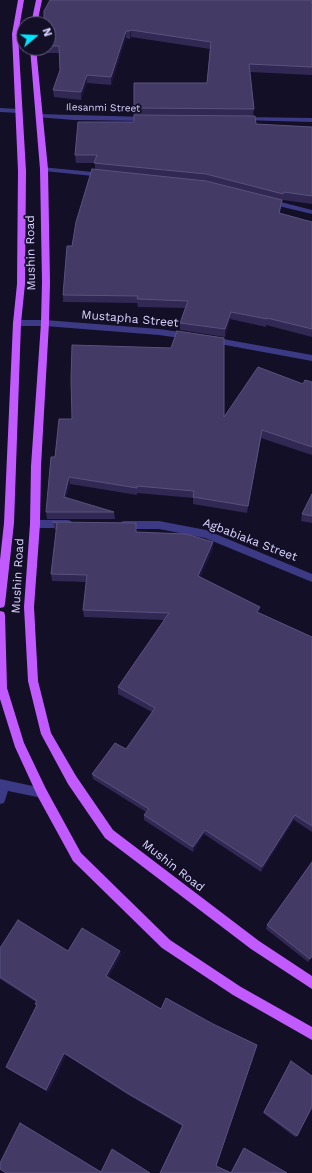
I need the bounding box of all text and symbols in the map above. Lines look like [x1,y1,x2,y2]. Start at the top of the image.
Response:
north arrow [16,16,56,56]
text: N [39,26,54,38]
street label: Ilesanmi Street [66,101,140,115]
street label: Mushin Road [23,215,39,291]
street label: Mustapha Street [81,308,179,330]
street label: Agbabiaka Street [201,515,299,565]
street label: Mushin Road [9,538,27,614]
street label: Mushin Road [139,837,207,895]

